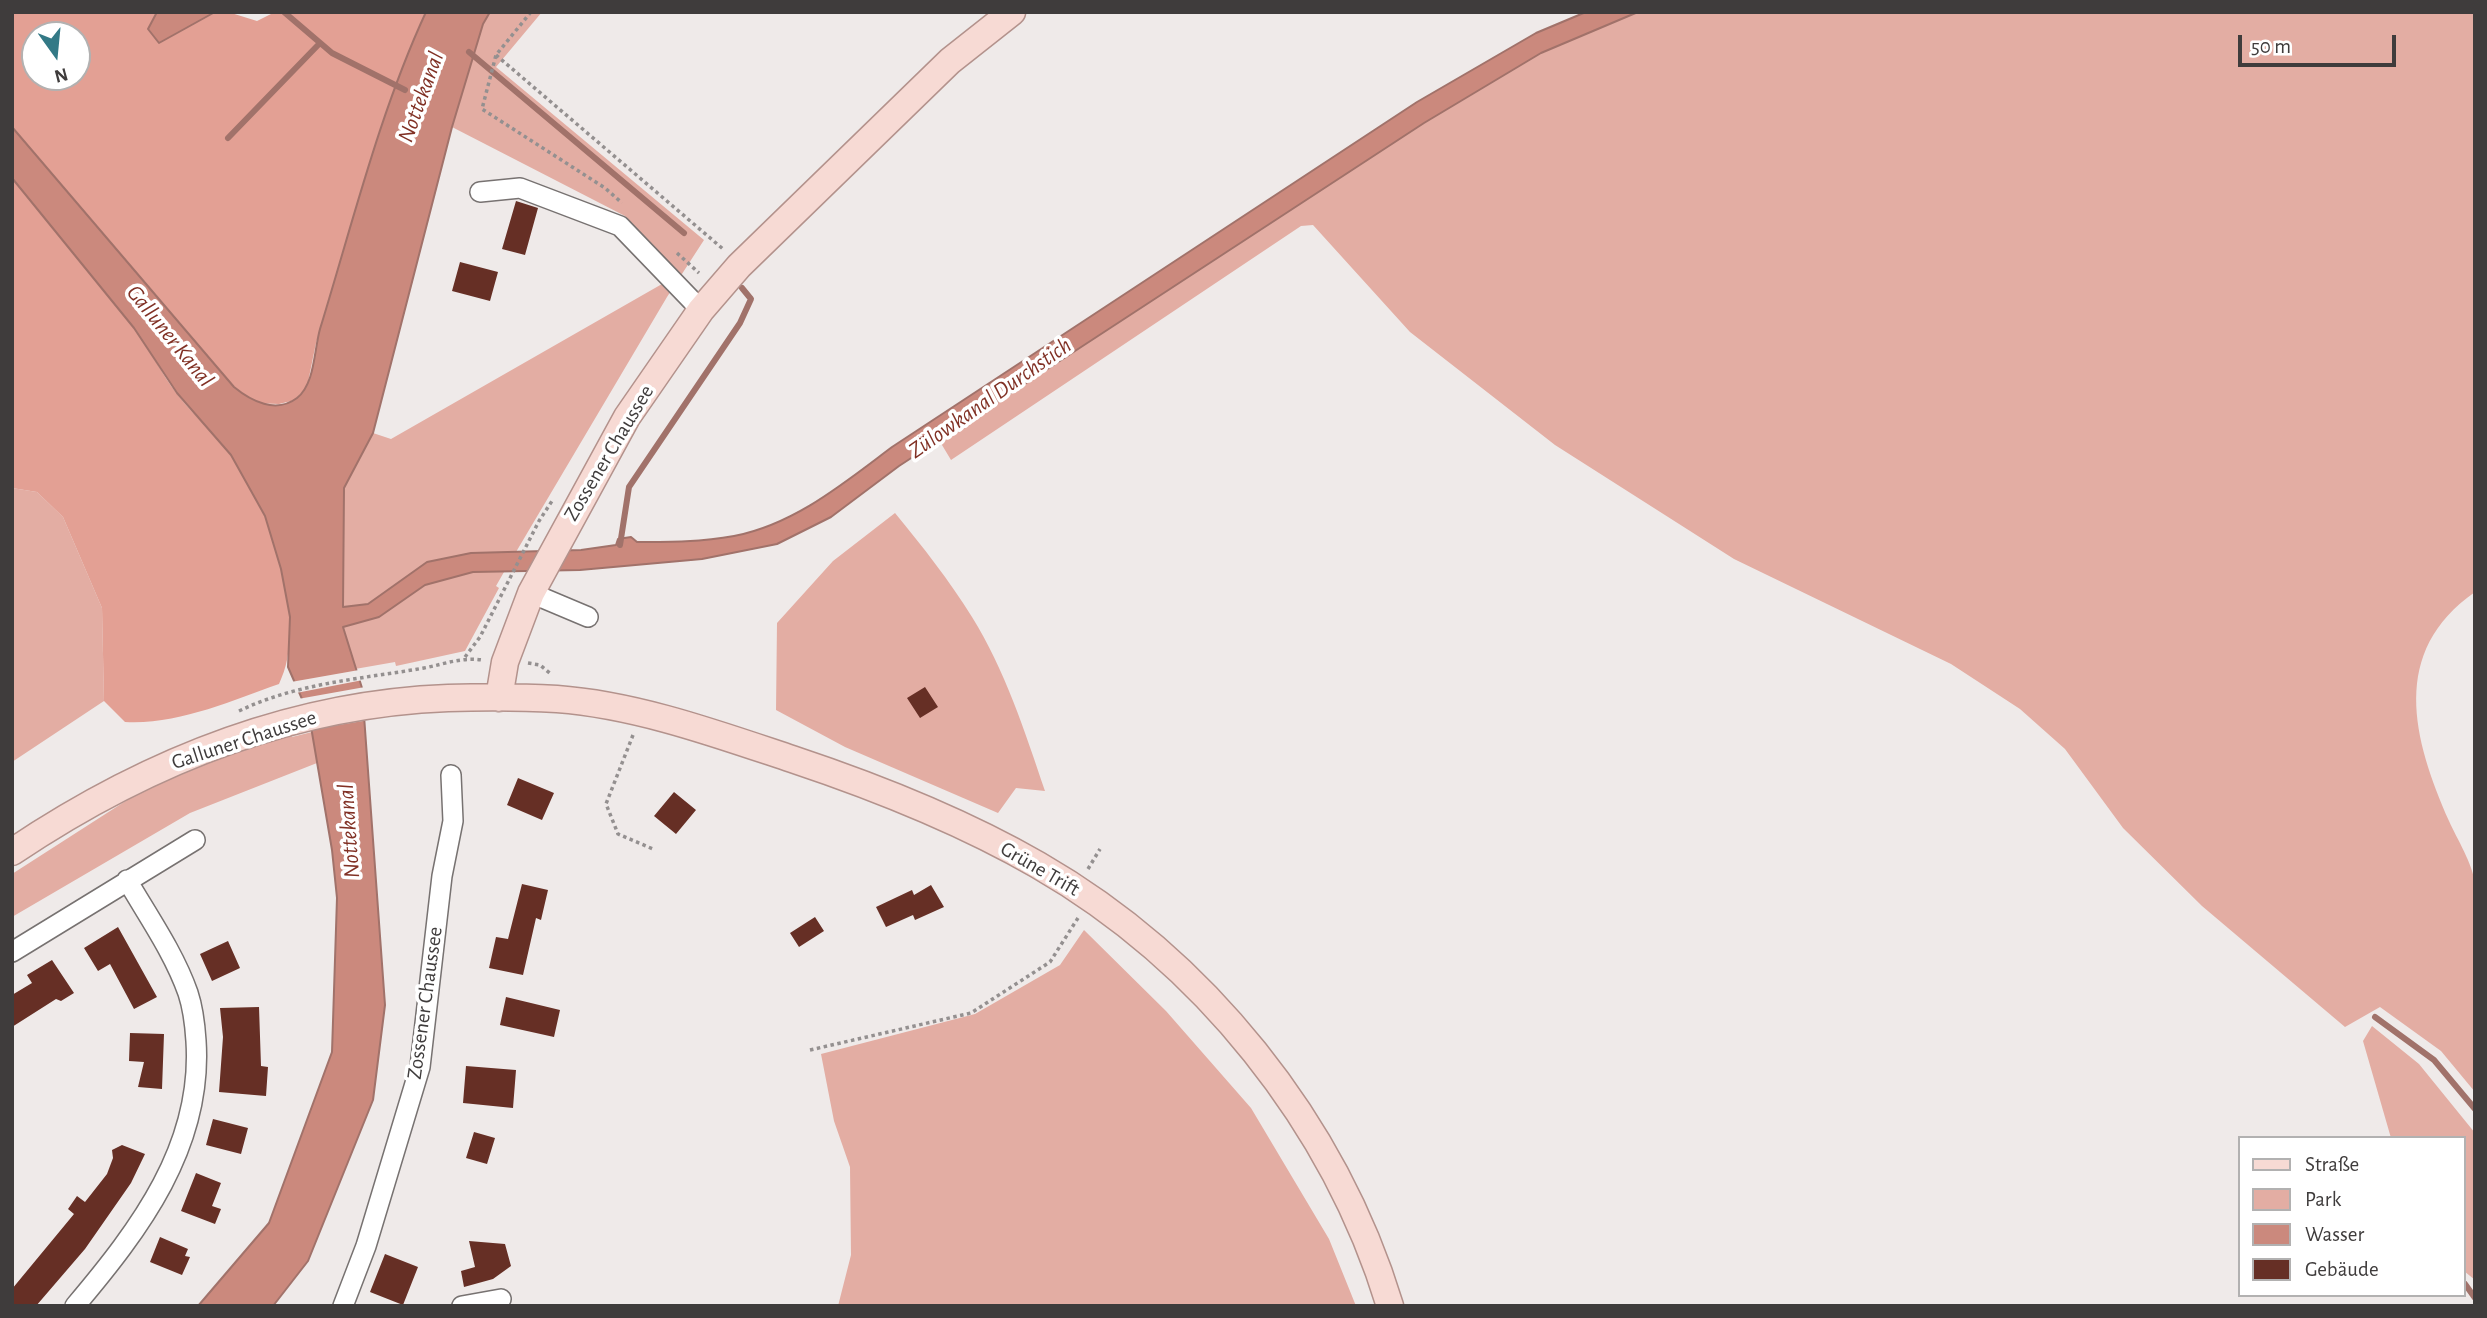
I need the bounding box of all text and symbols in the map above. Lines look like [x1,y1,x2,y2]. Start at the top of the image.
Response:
north arrow [21,21,91,91]
scale bar [2242,21,2400,65]
text: 50 m [2251,36,2291,57]
water label: Nottekanal [392,48,450,146]
text: N [52,64,70,86]
water label: Galluner Kanal [120,279,220,393]
water label: Zülowkanal Durchstich [903,331,1077,465]
street label: Zossener Chaussee [559,381,659,525]
street label: Galluner Chaussee [168,705,320,775]
water label: Nottekanal [332,783,366,879]
street label: Grüne Trift [996,836,1084,902]
street label: Zossener Chaussee [402,925,448,1081]
legend [2238,1136,2466,1297]
text: Straße [2305,1154,2359,1175]
text: Park [2305,1189,2341,1210]
text: Wasser [2305,1224,2364,1245]
text: Gebäude [2305,1259,2379,1280]

